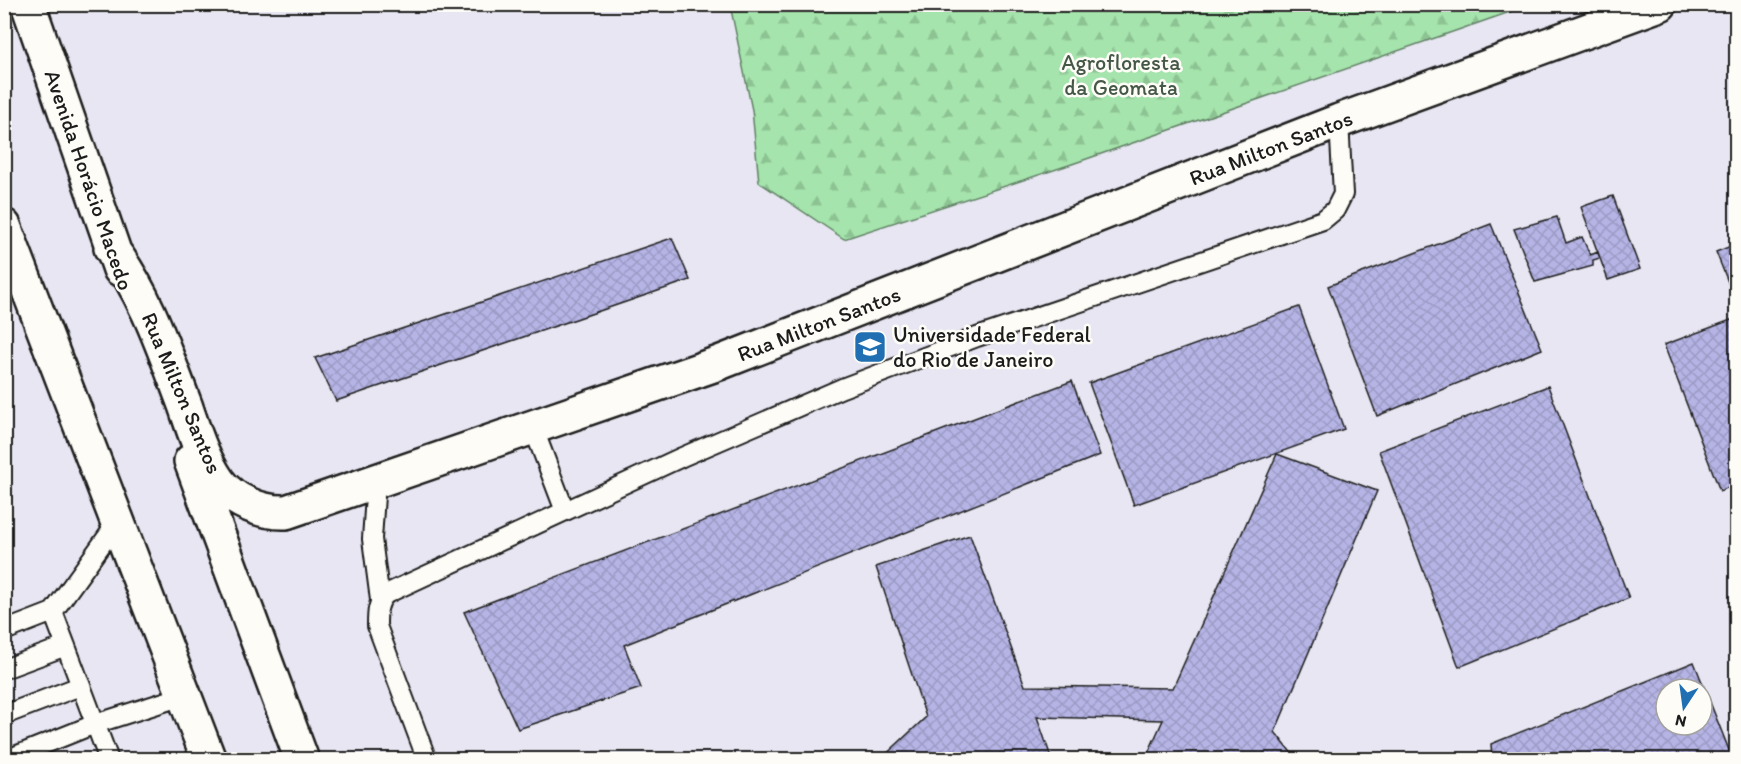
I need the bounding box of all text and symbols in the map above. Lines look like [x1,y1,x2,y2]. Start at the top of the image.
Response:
park label: Agrofloresta da Geomata [1061,49,1181,101]
street label: Avenida Horácio Macedo [39,66,139,294]
street label: Rua Milton Santos [1186,104,1356,192]
street label: Rua Milton Santos [734,280,904,368]
street label: Rua Milton Santos [136,308,228,478]
place label: Universidade Federal do Rio de Janeiro [893,321,1091,373]
school or university icon: Universidade Federal do Rio de Janeiro [852,329,888,365]
north arrow [1654,677,1714,737]
text: N [1673,711,1688,732]

